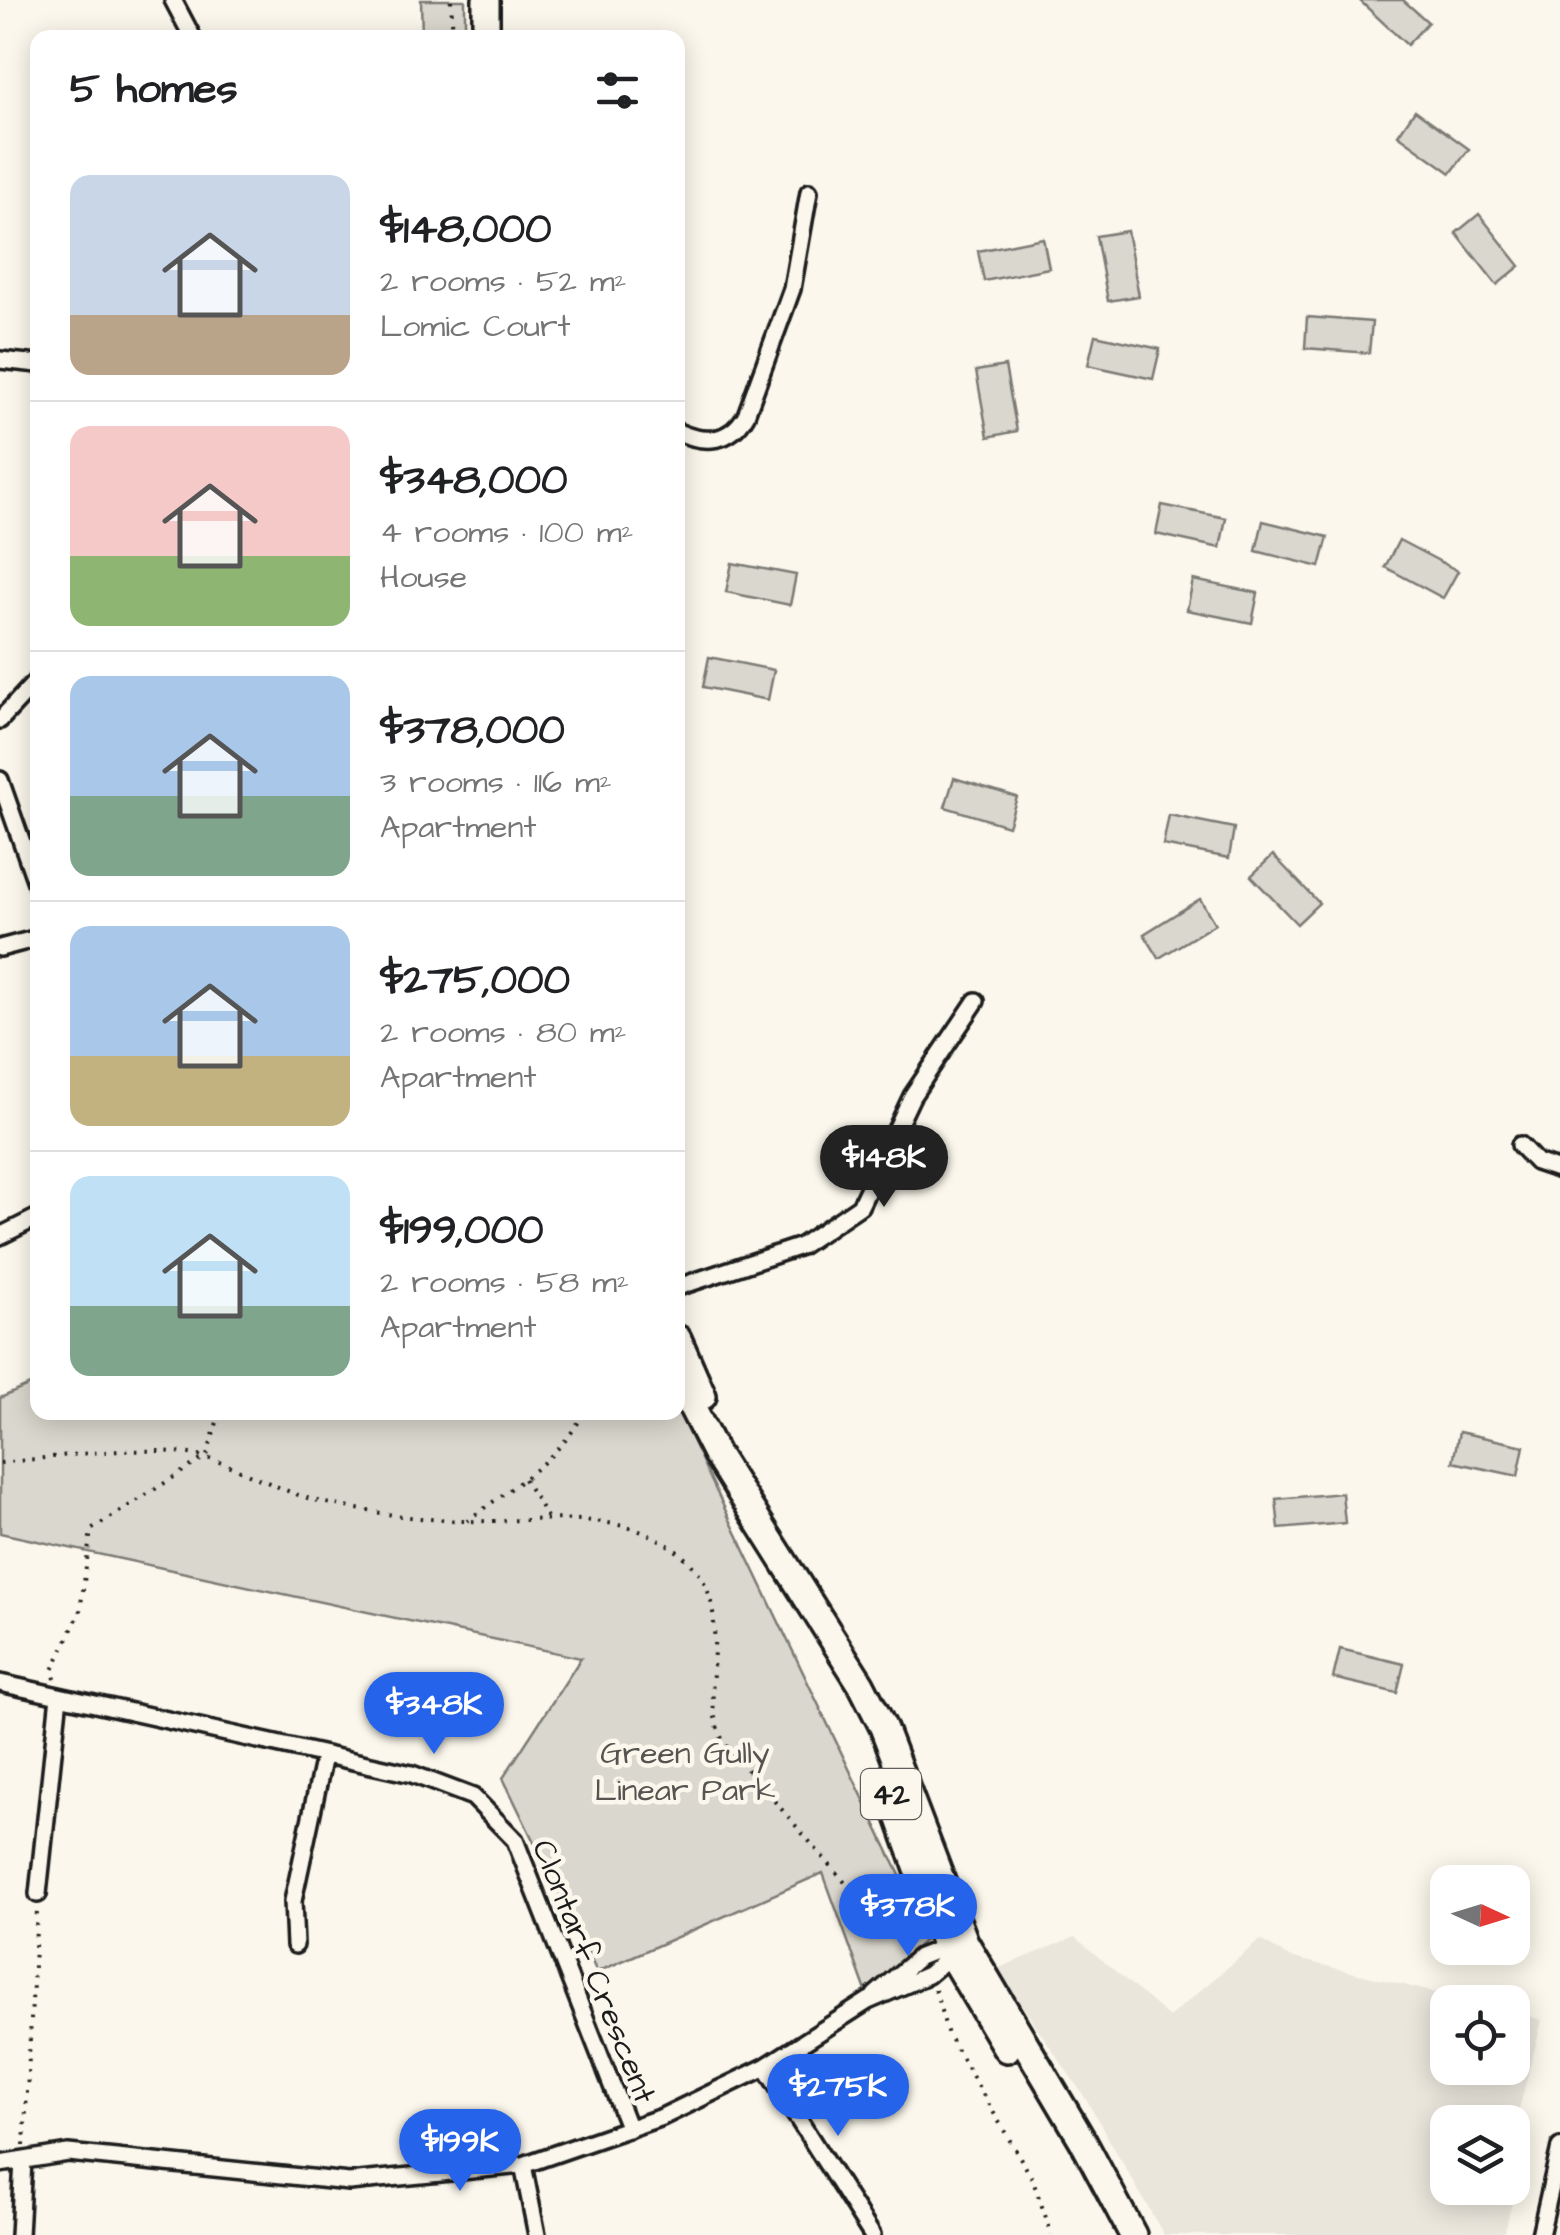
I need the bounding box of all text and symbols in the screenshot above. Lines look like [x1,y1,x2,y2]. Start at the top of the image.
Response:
text: 5 homes [70,61,237,119]
icon: filters [590,63,645,118]
text: $148,000 [380,201,552,259]
icon: home [150,215,270,335]
text: 2 rooms · 52 m² [380,259,627,304]
text: Lomic Court [380,304,570,349]
text: $348,000 [380,452,568,510]
icon: home [150,466,270,586]
text: 4 rooms · 100 m² [380,510,634,555]
text: House [380,555,467,600]
text: $378,000 [380,702,565,760]
icon: home [150,716,270,836]
text: 3 rooms · 116 m² [380,760,612,805]
text: Apartment [380,805,536,850]
text: $275,000 [380,952,570,1010]
icon: home [150,966,270,1086]
text: 2 rooms · 80 m² [380,1010,627,1055]
text: Apartment [380,1055,536,1100]
pin: $148K [814,1125,954,1210]
text: $148K [842,1135,926,1180]
text: $199,000 [380,1202,544,1260]
icon: home [150,1216,270,1336]
text: 2 rooms · 58 m² [380,1260,629,1305]
text: Apartment [380,1305,536,1350]
pin: $348K [364,1672,504,1757]
text: $348K [386,1682,482,1727]
park label: Green Gully Linear Park [594,1731,776,1813]
road number: 42 [861,1769,921,1819]
street label: Clontarf Crescent [520,1833,667,2110]
north arrow [1430,1865,1530,1965]
map controls [1430,1865,1530,2205]
pin: $378K [838,1874,978,1959]
text: $378K [861,1884,955,1929]
button: locate [1430,1985,1530,2085]
pin: $275K [768,2054,908,2139]
text: $275K [789,2064,887,2109]
button: layers [1430,2105,1530,2205]
pin: $199K [390,2109,530,2194]
text: $199K [421,2119,499,2164]

